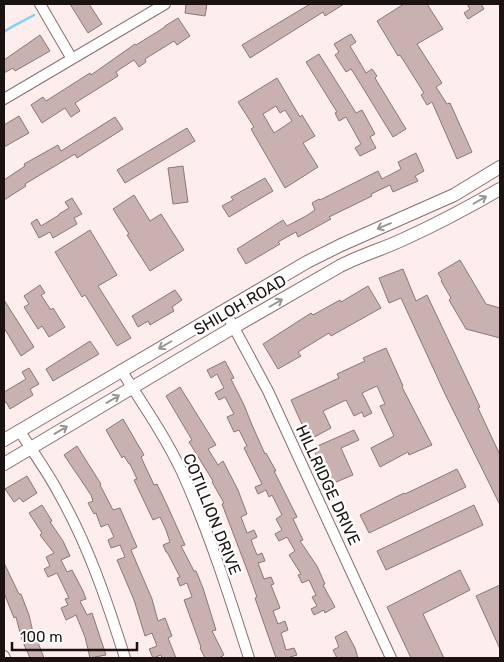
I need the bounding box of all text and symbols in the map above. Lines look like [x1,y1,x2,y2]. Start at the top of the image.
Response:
one-way arrow [473,195,487,205]
one-way arrow [377,222,392,232]
street label: SHILOH ROAD [190,271,290,339]
one-way arrow [268,298,283,308]
one-way arrow [157,340,172,350]
one-way arrow [105,394,119,404]
street label: HILLRIDGE DRIVE [292,422,364,548]
one-way arrow [53,424,67,434]
street label: COTILLION DRIVE [179,451,245,577]
scale bar [12,620,138,652]
text: 100 m [20,628,62,646]

